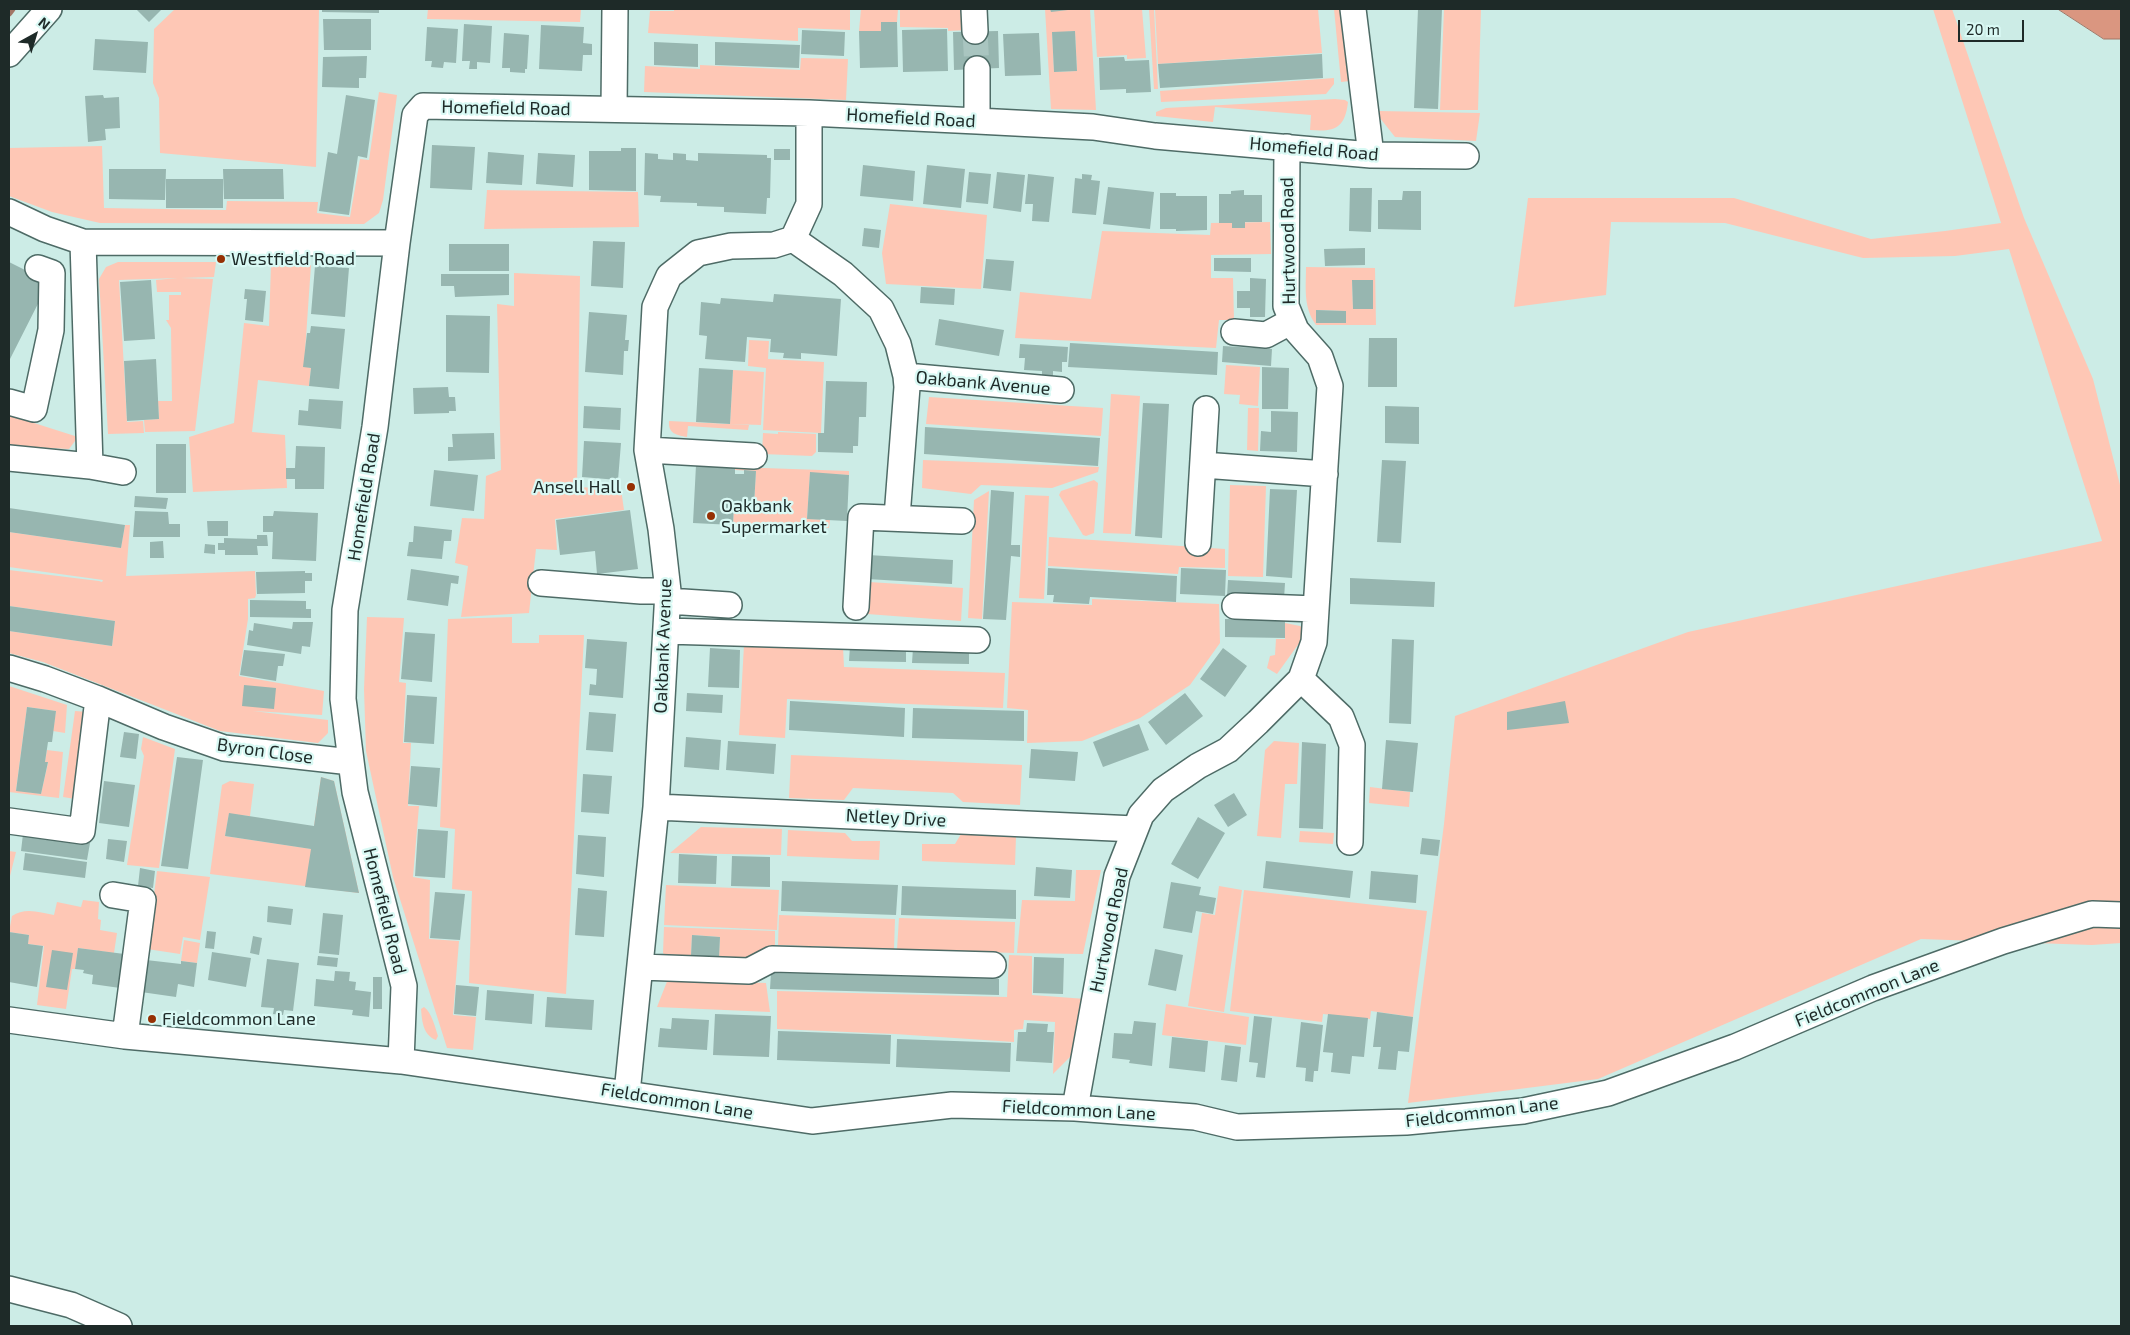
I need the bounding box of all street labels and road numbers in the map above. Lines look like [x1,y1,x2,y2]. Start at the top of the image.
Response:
street label: Homefield Road [441,96,571,120]
street label: Homefield Road [846,104,976,132]
street label: Homefield Road [1249,133,1379,165]
street label: Hurtwood Road [1276,177,1300,305]
street label: Oakbank Avenue [915,366,1051,400]
street label: Homefield Road [343,431,385,563]
street label: Oakbank Avenue [650,578,676,714]
street label: Byron Close [215,734,315,768]
street label: Netley Drive [845,805,947,831]
street label: Homefield Road [359,846,411,976]
street label: Hurtwood Road [1085,865,1133,995]
street label: Fieldcommon Lane [1792,954,1942,1032]
street label: Fieldcommon Lane [599,1078,755,1124]
street label: Fieldcommon Lane [1404,1092,1560,1132]
street label: Fieldcommon Lane [1002,1095,1156,1125]

